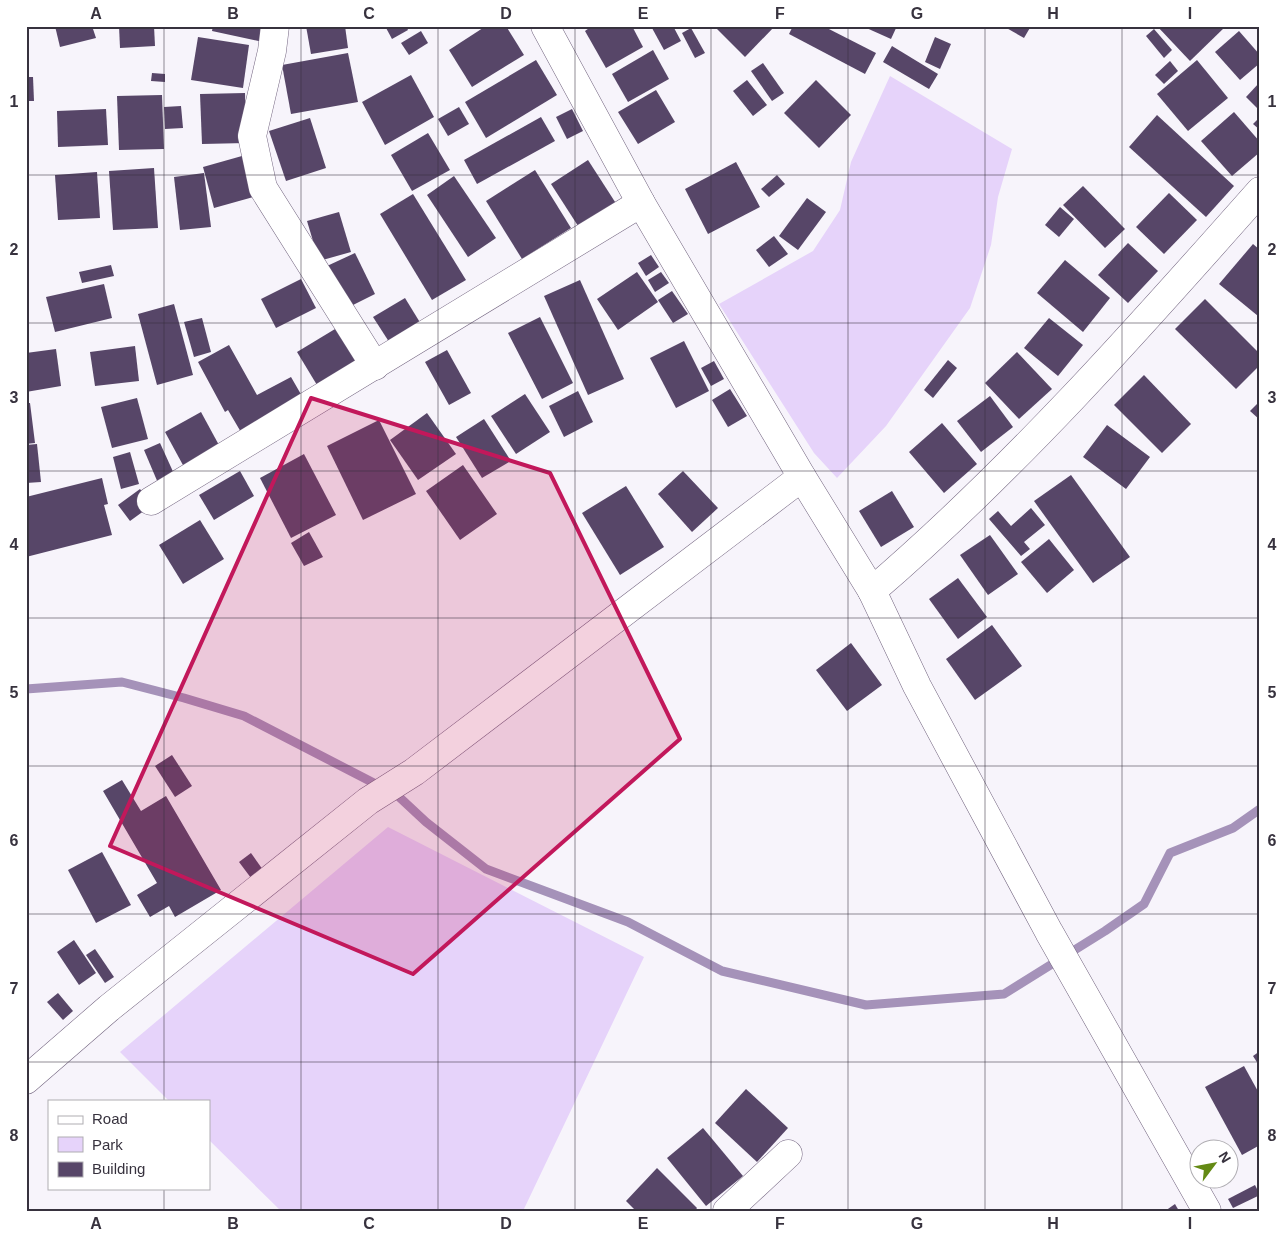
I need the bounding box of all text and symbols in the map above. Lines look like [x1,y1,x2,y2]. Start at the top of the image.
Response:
text: A [90,5,102,22]
text: B [227,5,239,22]
text: C [363,5,375,22]
text: D [500,5,512,22]
text: E [638,5,649,22]
text: F [775,5,785,22]
text: G [911,5,923,22]
text: H [1047,5,1059,22]
text: I [1188,5,1192,22]
text: 1 [10,93,19,110]
text: 1 [1268,93,1277,110]
text: 2 [10,241,19,258]
text: 2 [1268,241,1277,258]
text: 3 [10,389,19,406]
text: 3 [1268,389,1277,406]
text: 4 [10,536,19,553]
text: 4 [1268,536,1277,553]
text: 5 [10,684,19,701]
text: 5 [1268,684,1277,701]
text: 6 [10,832,19,849]
text: 6 [1268,832,1277,849]
text: 7 [10,980,19,997]
text: 7 [1268,980,1277,997]
legend [48,1100,210,1190]
text: Road [92,1110,128,1127]
text: 8 [10,1127,19,1144]
text: 8 [1268,1127,1277,1144]
text: Park [92,1136,123,1153]
north arrow [1188,1140,1238,1190]
text: N [1216,1149,1234,1166]
text: Building [92,1160,145,1177]
text: A [90,1215,102,1232]
text: B [227,1215,239,1232]
text: C [363,1215,375,1232]
text: D [500,1215,512,1232]
text: E [638,1215,649,1232]
text: F [775,1215,785,1232]
text: G [911,1215,923,1232]
text: H [1047,1215,1059,1232]
text: I [1188,1215,1192,1232]

